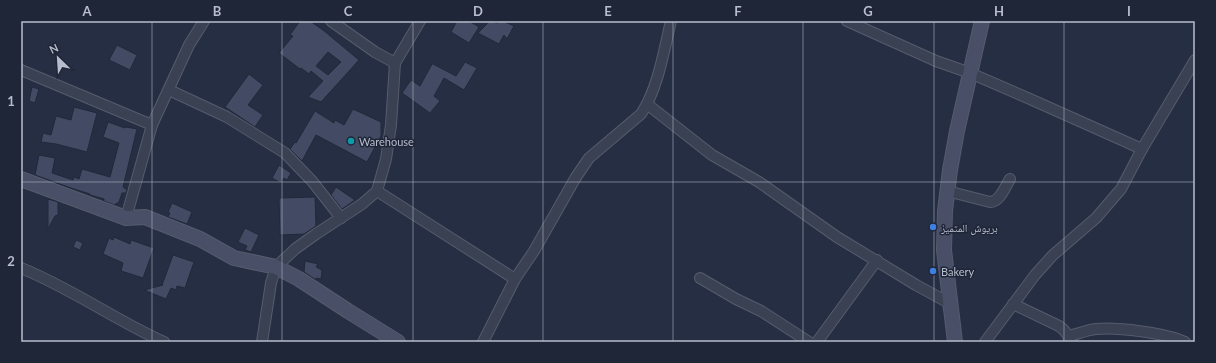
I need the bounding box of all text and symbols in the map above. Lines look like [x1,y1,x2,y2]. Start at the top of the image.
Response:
text: A [81,3,92,19]
text: B [213,3,222,19]
text: C [344,3,353,19]
text: D [473,3,483,19]
text: E [604,3,612,19]
text: F [734,3,742,19]
text: G [863,3,873,19]
text: H [994,3,1004,19]
text: I [1127,3,1131,19]
north arrow [38,38,78,78]
text: N [47,41,60,56]
text: 1 [7,93,15,109]
place label: Warehouse [359,135,414,148]
marker: Warehouse [346,136,356,146]
place label: بريوش المتميز [940,221,998,235]
marker: بريوش المتميز [928,222,938,232]
text: 2 [7,253,15,269]
place label: Bakery [941,265,975,278]
marker: Bakery [928,266,938,276]

